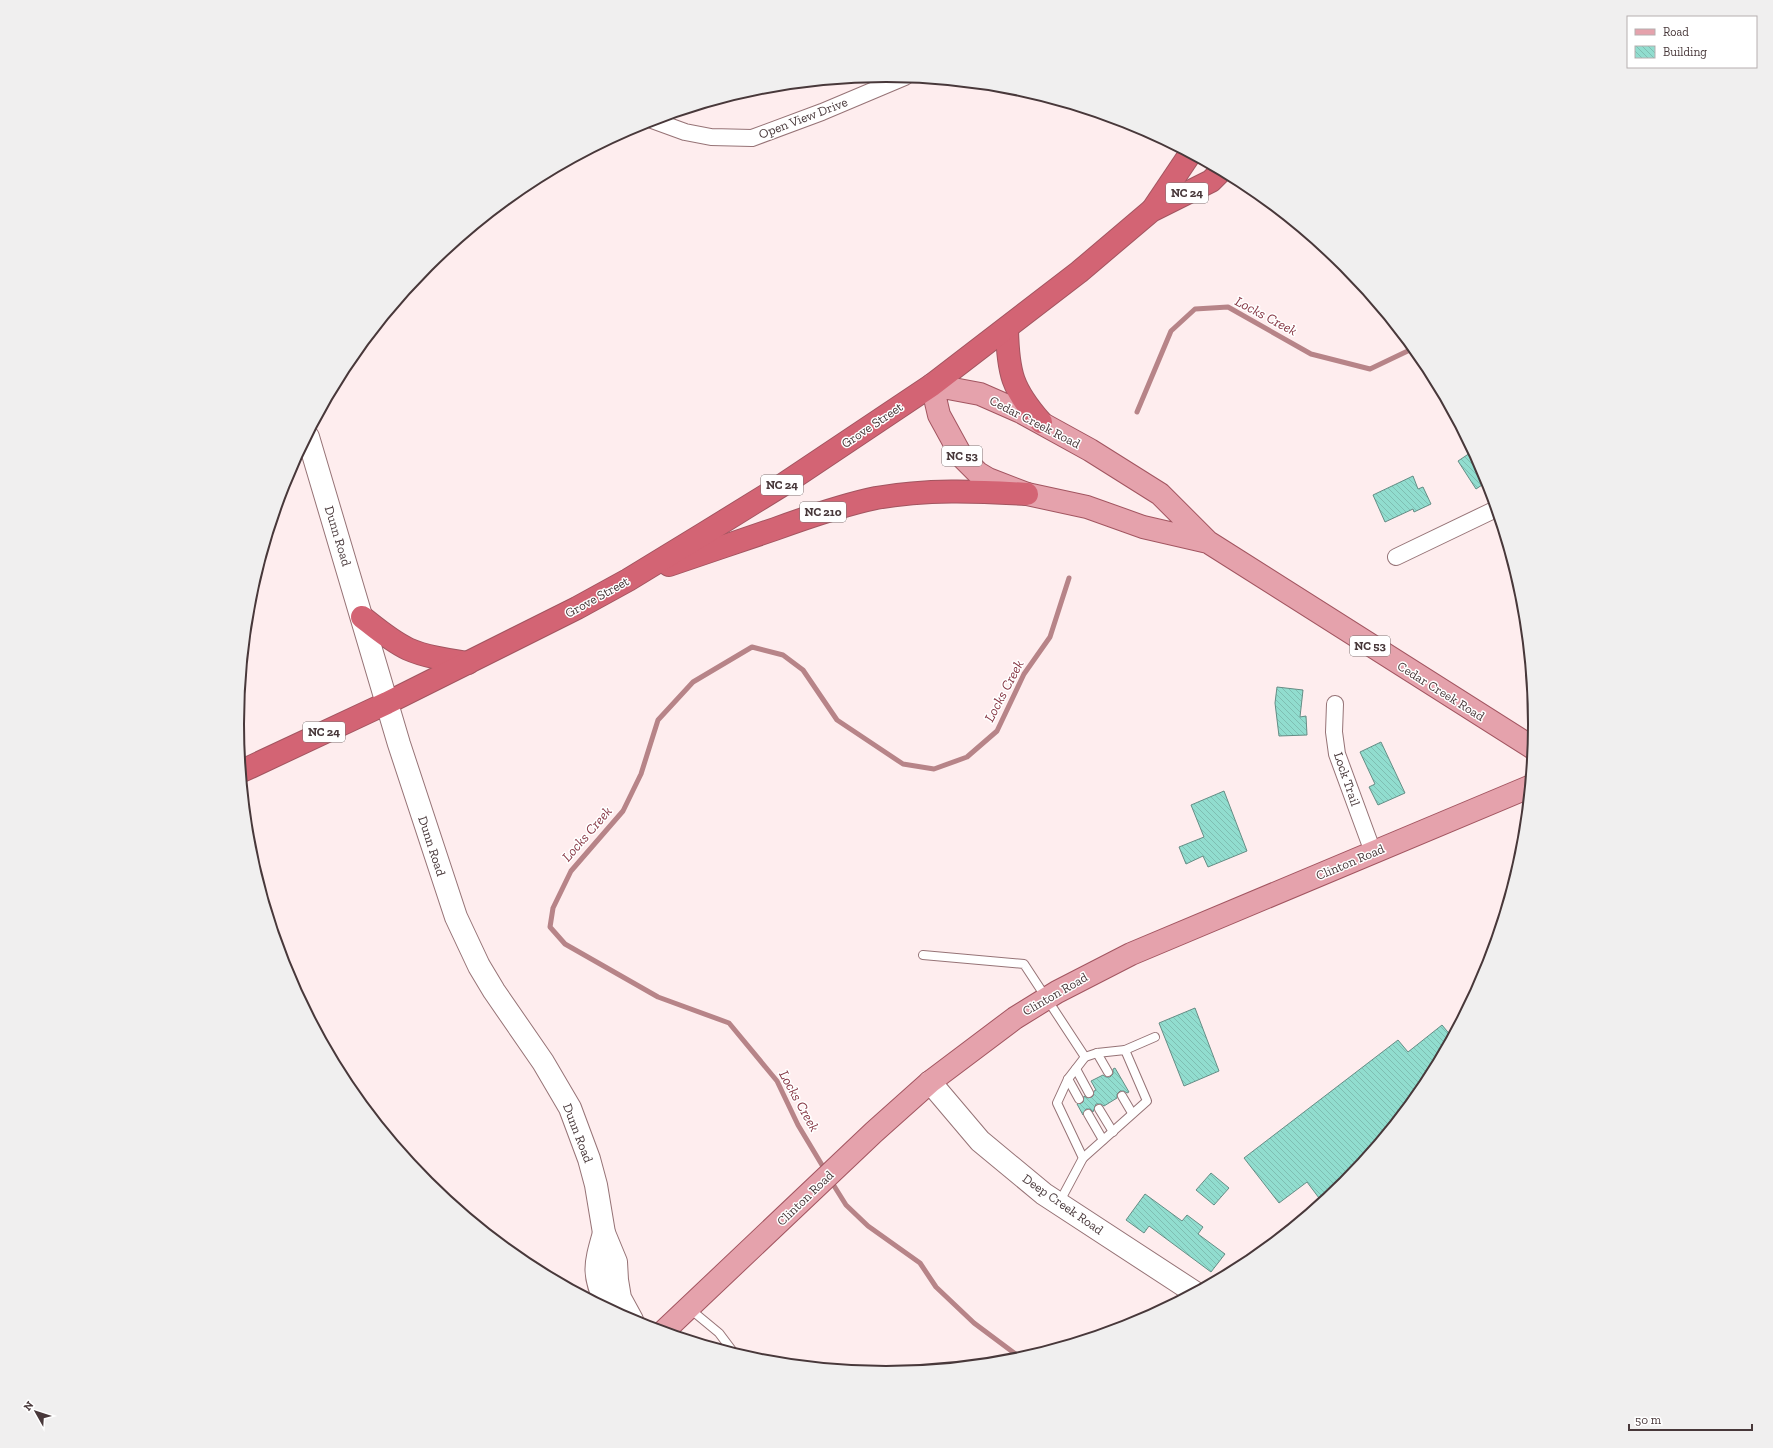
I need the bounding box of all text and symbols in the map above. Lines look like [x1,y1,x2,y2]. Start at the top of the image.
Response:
legend [1627,16,1757,68]
text: Road [1663,25,1689,39]
text: Building [1663,45,1707,59]
street label: Open View Drive [757,94,849,142]
road number: NC 24 [1166,183,1208,203]
water label: Locks Creek [1232,293,1300,339]
street label: Cedar Creek Road [987,393,1083,451]
street label: Grove Street [839,399,906,451]
road number: NC 53 [942,446,982,466]
road number: NC 24 [761,475,803,495]
road number: NC 210 [800,502,846,522]
street label: Dunn Road [322,504,354,568]
street label: Grove Street [562,573,632,621]
road number: NC 53 [1350,636,1390,656]
water label: Locks Creek [981,657,1027,725]
street label: Cedar Creek Road [1395,658,1487,724]
road number: NC 24 [303,722,345,742]
street label: Lock Trail [1331,750,1363,808]
water label: Locks Creek [558,803,616,865]
street label: Dunn Road [415,814,449,878]
street label: Clinton Road [1314,841,1386,883]
street label: Clinton Road [1020,969,1090,1019]
water label: Locks Creek [775,1067,823,1135]
street label: Dunn Road [560,1101,596,1165]
street label: Clinton Road [774,1167,836,1229]
street label: Deep Creek Road [1020,1171,1106,1237]
north arrow [16,1392,56,1432]
text: N [21,1398,37,1413]
scale bar [1629,1406,1752,1432]
text: 50 m [1635,1413,1662,1427]

